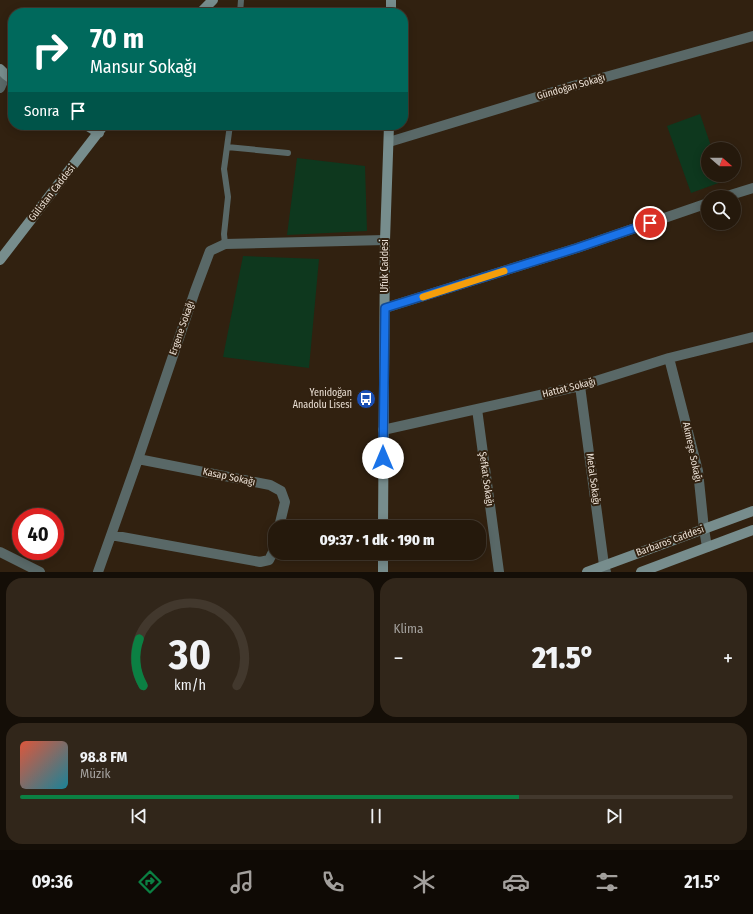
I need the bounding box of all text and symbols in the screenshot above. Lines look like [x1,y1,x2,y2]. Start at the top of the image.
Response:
text: 70 m [90,22,144,55]
icon: right [24,24,76,76]
text: Mansur Sokağı [90,56,197,78]
street label: Gündoğan Sokağı [535,71,607,103]
icon: arrive [67,100,89,122]
text: Sonra [24,102,59,120]
north arrow [701,142,741,182]
map controls [701,142,741,230]
street label: Gülistan Caddesi [25,162,78,224]
button: search [701,190,741,230]
pin [633,206,667,240]
icon: arrive [639,212,661,234]
street label: Ufuk Caddesi [378,239,391,293]
street label: Ergene Sokağı [167,299,197,357]
street label: Hattat Sokağı [541,376,597,400]
place label: Yenidoğan Anadolu Lisesi [293,386,352,411]
bus stop icon: Yenidoğan Anadolu Lisesi [355,388,377,410]
street label: Akmeşe Sokağı [680,421,704,483]
position arrow [362,437,404,479]
street label: Şefkat Sokağı [476,451,496,507]
street label: Metal Sokağı [583,453,603,505]
street label: Kasap Sokağı [202,466,256,488]
speed limit sign: 40 [12,508,64,560]
street label: Barbaros Caddesi [634,522,706,559]
text: 09:37 · 1 dk · 190 m [319,531,435,549]
text: Klima [394,621,423,636]
text: 30 [168,629,211,679]
text: 21.5° [532,640,595,676]
text: − [394,645,403,672]
text: + [723,645,733,672]
text: km/h [174,676,206,693]
text: 98.8 FM [80,748,127,766]
text: Müzik [80,766,111,781]
icon: previous [128,805,150,827]
icon: pause [365,805,387,827]
icon: next [603,805,625,827]
icon: directions [136,868,164,896]
icon: music [228,868,256,896]
icon: phone [319,868,347,896]
icon: climate [410,868,438,896]
icon: car [502,868,530,896]
icon: filters [593,868,621,896]
text: 09:36 [32,871,73,893]
text: 21.5° [684,871,721,893]

